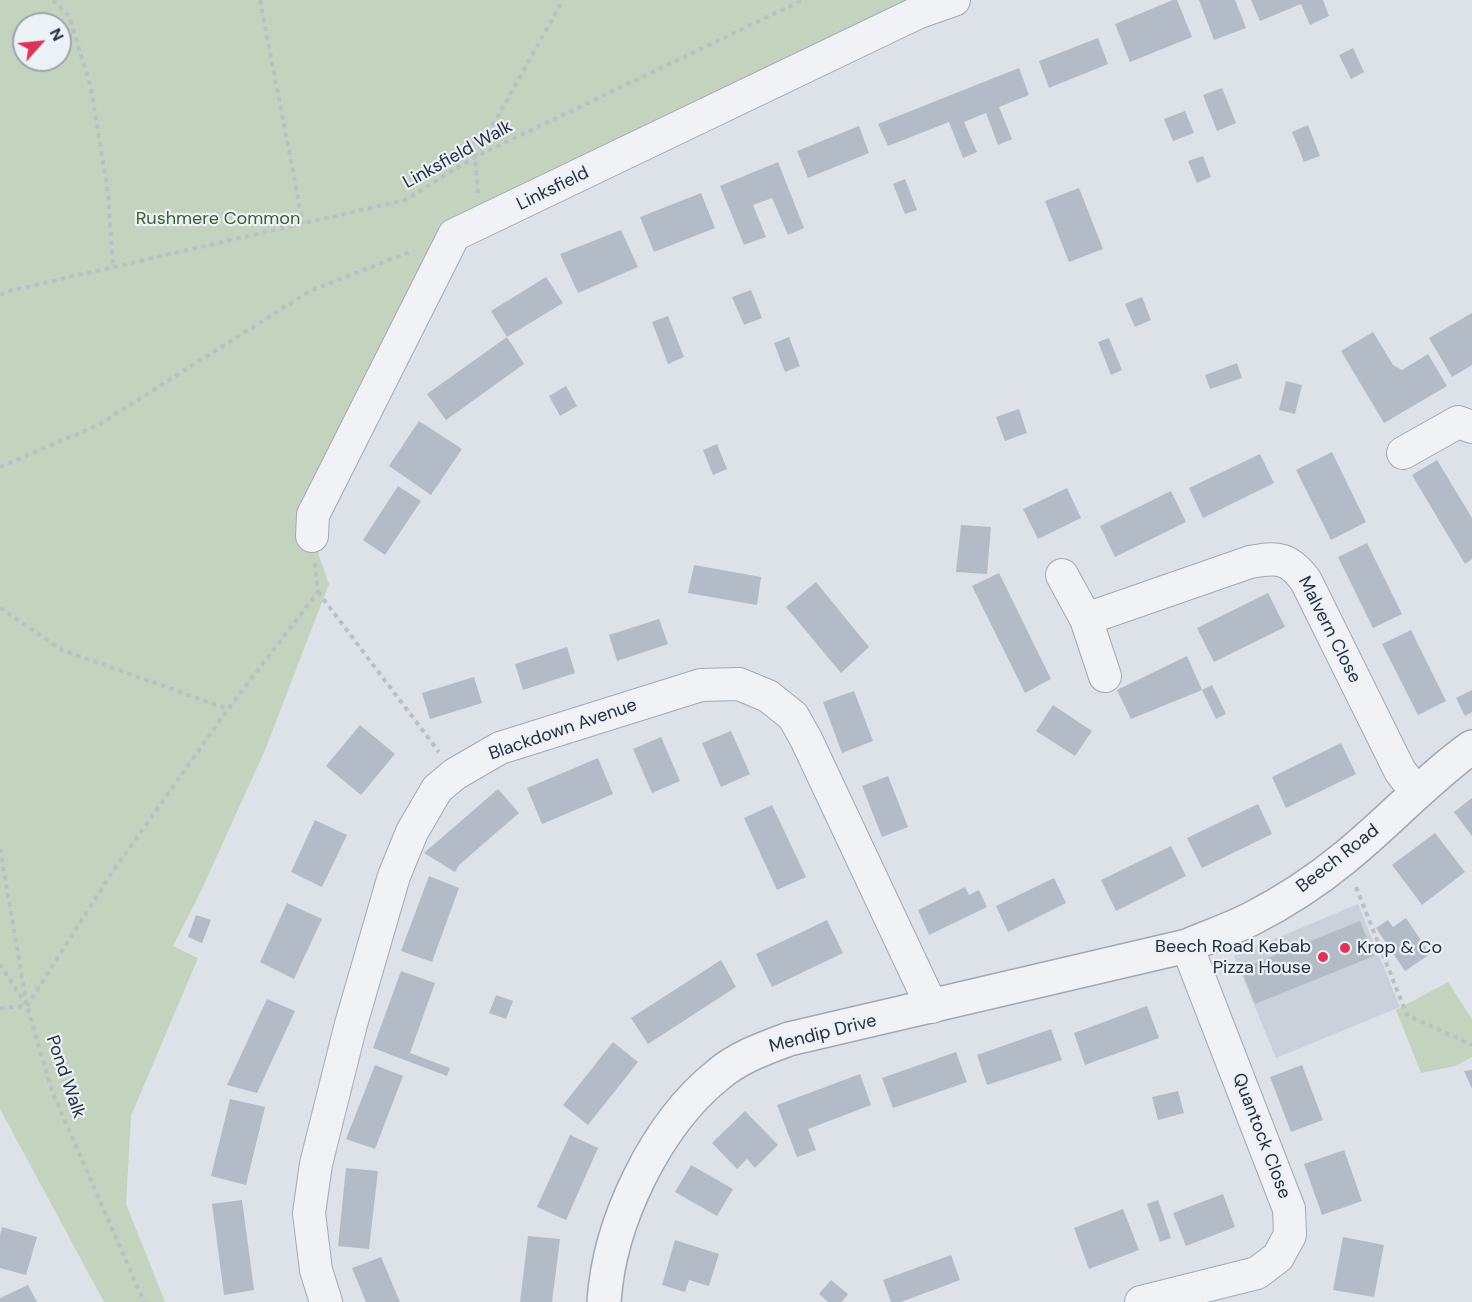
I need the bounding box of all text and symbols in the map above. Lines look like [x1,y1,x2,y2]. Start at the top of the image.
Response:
north arrow [12,12,72,72]
text: N [45,25,69,44]
street label: Linksfield Walk [400,116,516,194]
street label: Linksfield [513,162,593,216]
park label: Rushmere Common [136,208,300,230]
street label: Malvern Close [1293,573,1365,687]
street label: Blackdown Avenue [486,695,640,765]
street label: Beech Road [1292,820,1384,898]
place label: Beech Road Kebab Pizza House [1155,936,1311,978]
place label: Krop & Co [1357,937,1442,959]
marker: Krop & Co [1338,941,1352,955]
marker: Beech Road Kebab Pizza House [1316,950,1330,964]
street label: Mendip Drive [767,1010,879,1058]
street label: Pond Walk [41,1033,89,1121]
street label: Quantock Close [1227,1070,1295,1202]

